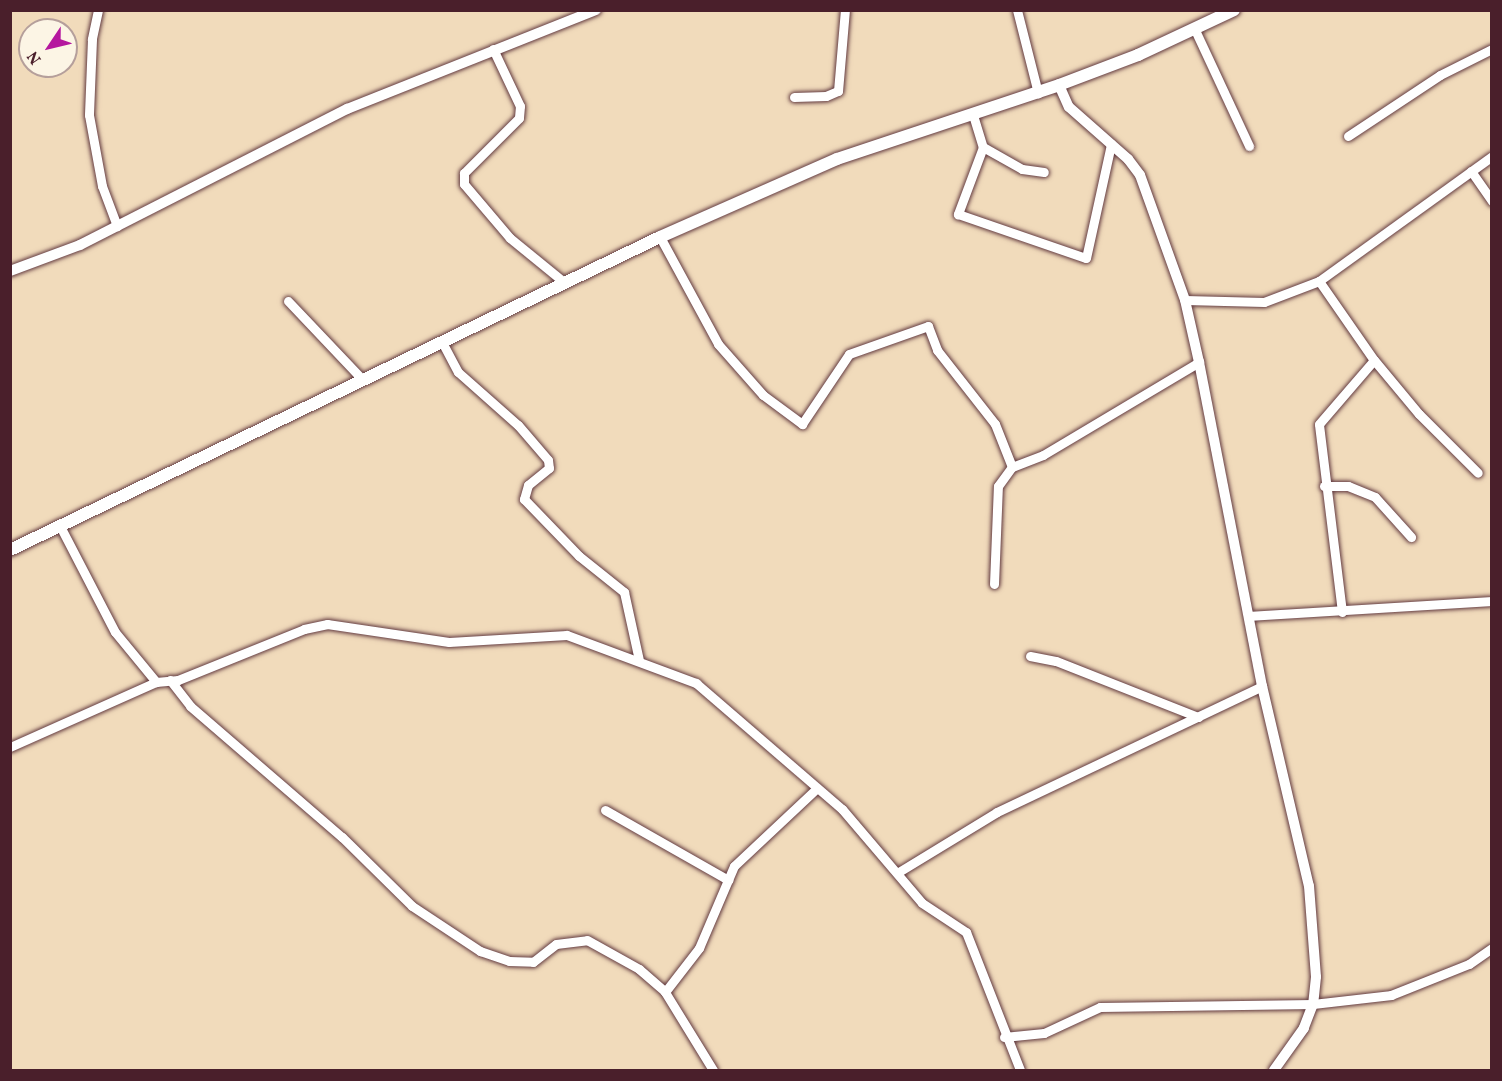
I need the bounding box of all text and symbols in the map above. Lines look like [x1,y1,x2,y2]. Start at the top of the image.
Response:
north arrow [18,18,78,78]
text: N [23,46,47,68]

